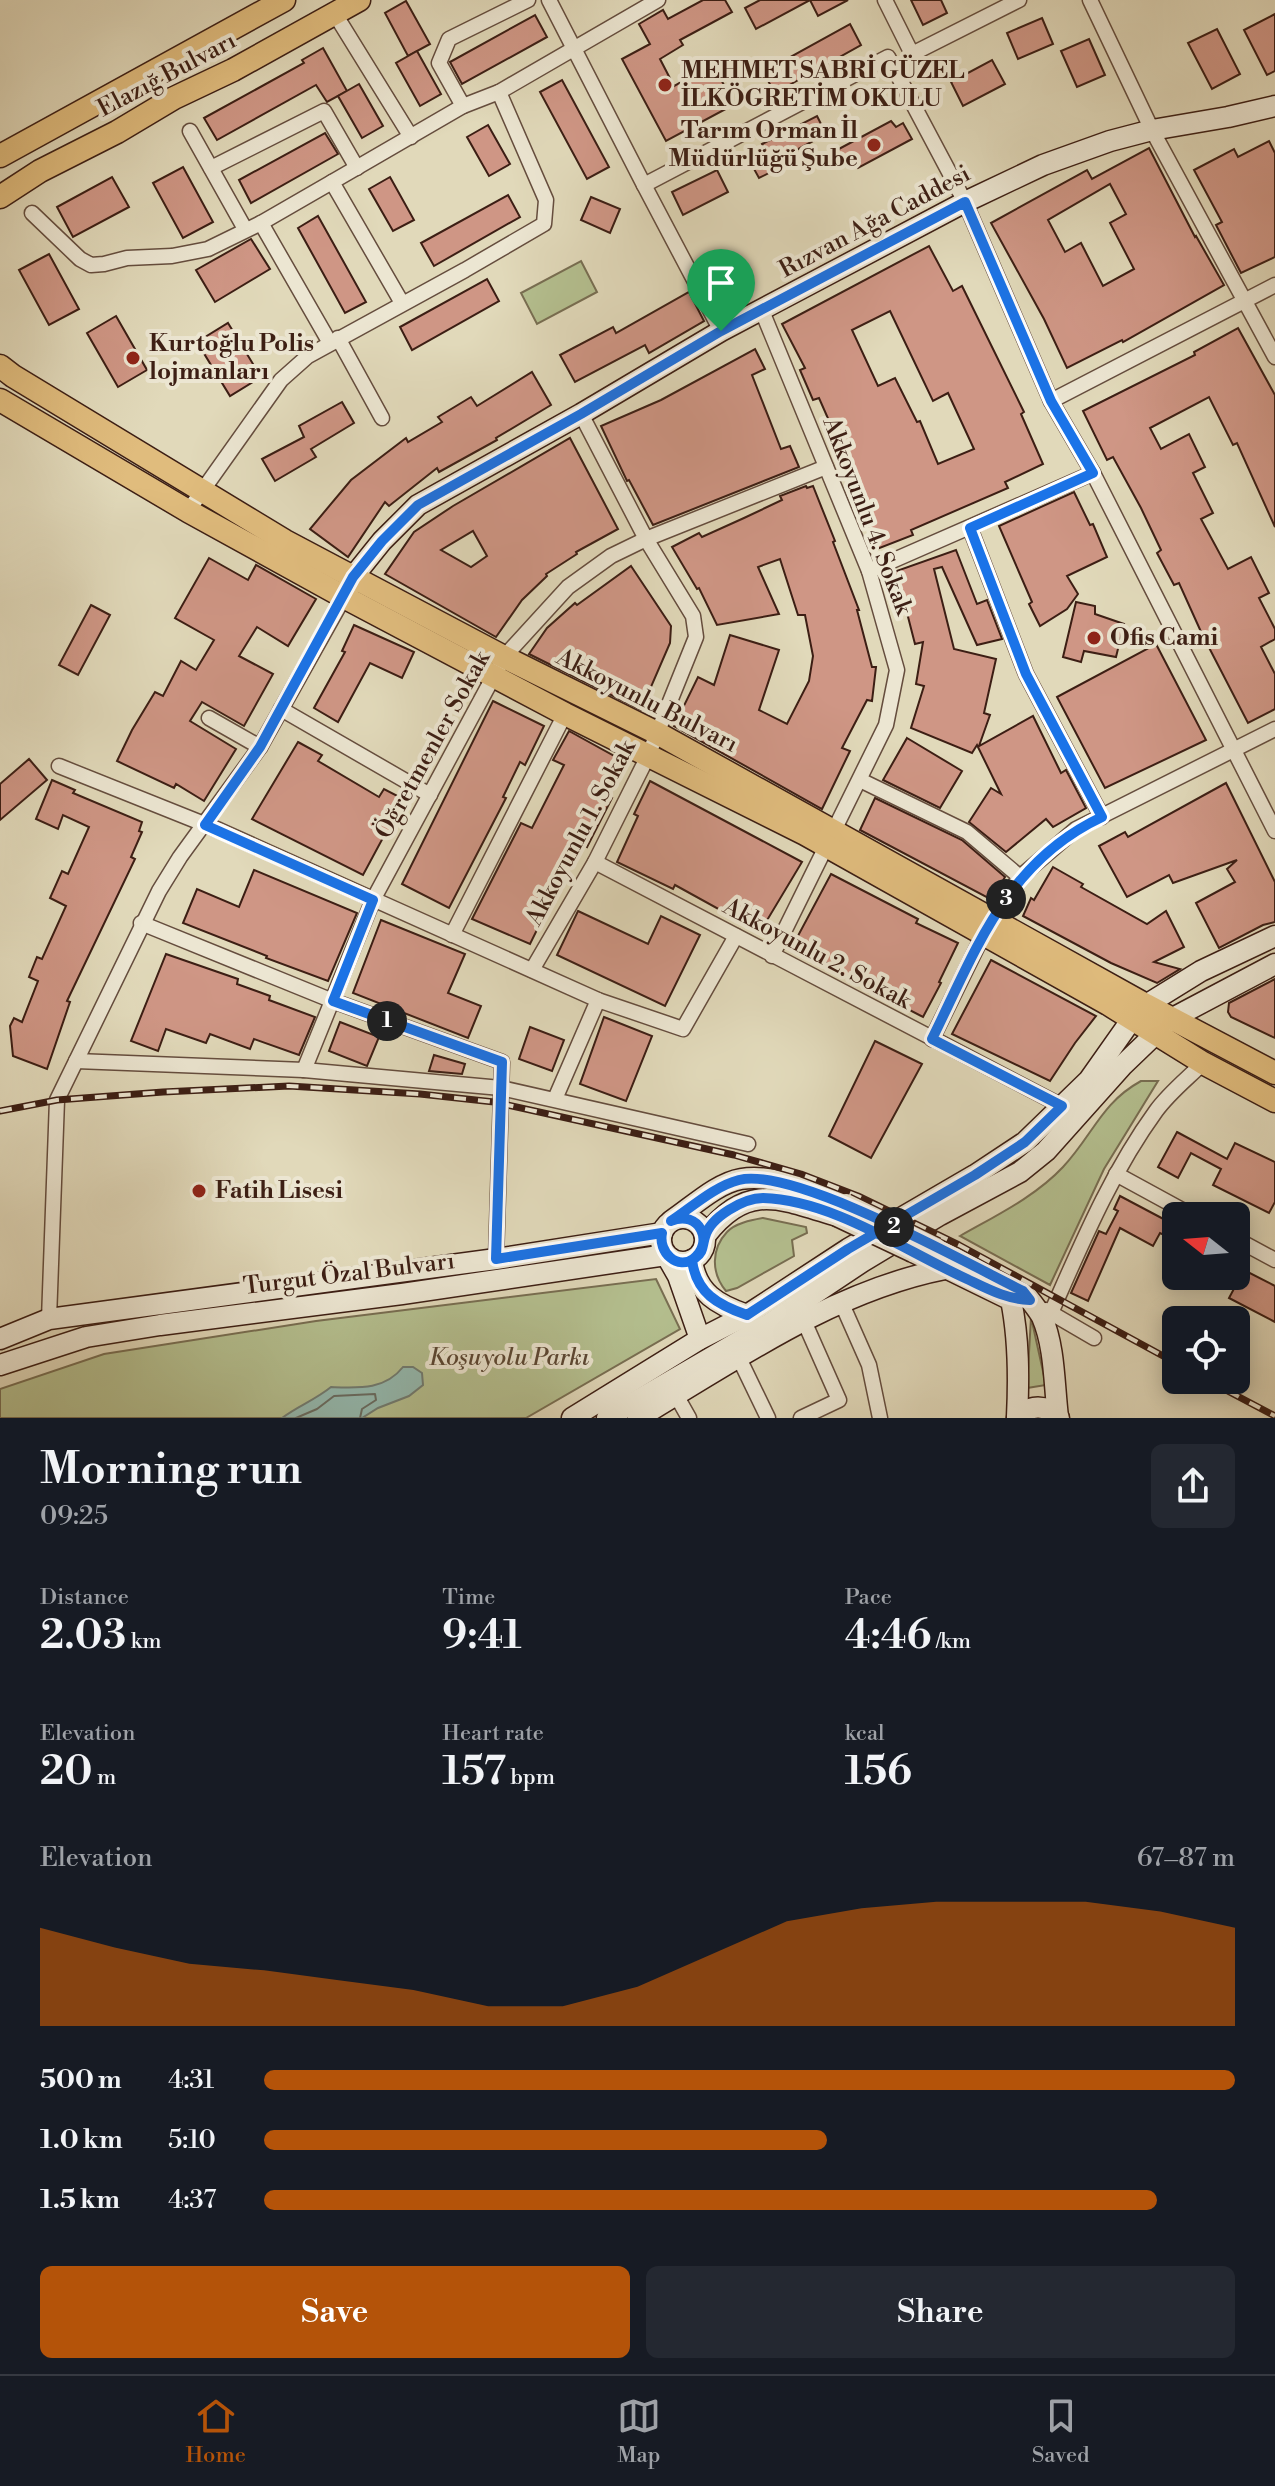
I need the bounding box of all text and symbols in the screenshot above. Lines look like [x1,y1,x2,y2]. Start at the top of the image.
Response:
street label: Elazığ Bulvarı [93,26,242,124]
place label: MEHMET SABRİ GÜZEL İLKÖGRETİM OKULU [681,54,965,114]
marker: MEHMET SABRİ GÜZEL İLKÖGRETİM OKULU [656,76,674,94]
place label: Tarım Orman İl Müdürlüğü Şube [668,114,858,174]
marker: Tarım Orman İl Müdürlüğü Şube [865,136,883,154]
street label: Rızvan Ağa Caddesi [774,159,976,285]
pin [687,249,755,331]
icon: arrive [699,261,743,305]
place label: Kurtoğlu Polis lojmanları [149,329,314,387]
marker: Kurtoğlu Polis lojmanları [124,349,142,367]
street label: Akkoyunlu 4. Sokak [815,412,919,621]
place label: Ofis Cami [1110,623,1218,653]
marker: Ofis Cami [1085,629,1103,647]
street label: Akkoyunlu Bulvarı [550,642,743,760]
street label: Öğretmenler Sokak [368,644,498,844]
street label: Akkoyunlu 1. Sokak [519,734,643,932]
pin: 3 [986,879,1026,919]
text: 3 [999,885,1013,912]
street label: Akkoyunlu 2. Sokak [717,891,918,1017]
pin: 1 [367,1001,407,1041]
text: 1 [382,1007,392,1034]
place label: Fatih Lisesi [215,1176,343,1206]
marker: Fatih Lisesi [190,1182,208,1200]
north arrow [1162,1202,1250,1290]
map controls [1162,1202,1250,1394]
pin: 2 [874,1207,914,1247]
text: 2 [887,1213,901,1240]
street label: Turgut Özal Bulvarı [241,1245,457,1302]
button: locate [1162,1306,1250,1394]
park label: Koşuyolu Parkı [429,1343,590,1373]
text: Morning run [40,1442,302,1497]
button: share [1151,1444,1235,1528]
text: 09:25 [40,1500,108,1532]
text: Distance [40,1584,129,1611]
text: Time [442,1584,495,1611]
text: Pace [845,1584,892,1611]
text: 2.03 [40,1611,126,1661]
text: 9:41 [442,1611,522,1661]
text: 4:46 [845,1611,931,1661]
text: km [126,1628,162,1655]
text: /km [931,1628,971,1655]
text: Elevation [40,1720,135,1747]
text: Heart rate [442,1720,544,1747]
text: kcal [845,1720,885,1747]
text: 20 [40,1747,93,1797]
text: 157 [442,1747,506,1797]
text: 156 [845,1747,912,1797]
text: m [93,1764,116,1791]
text: bpm [506,1764,555,1791]
text: Elevation [40,1842,153,1874]
text: 67–87 m [1137,1842,1235,1874]
text: 500 m [40,2064,122,2096]
text: 4:31 [168,2064,214,2096]
text: 1.0 km [40,2124,123,2156]
text: 5:10 [168,2124,216,2156]
text: 1.5 km [40,2184,120,2216]
text: 4:37 [168,2184,216,2216]
button: Save [40,2266,630,2358]
button: Share [646,2266,1235,2358]
tab: Home [185,2394,246,2469]
tab: Map [617,2394,661,2469]
tab: Saved [1032,2394,1090,2469]

